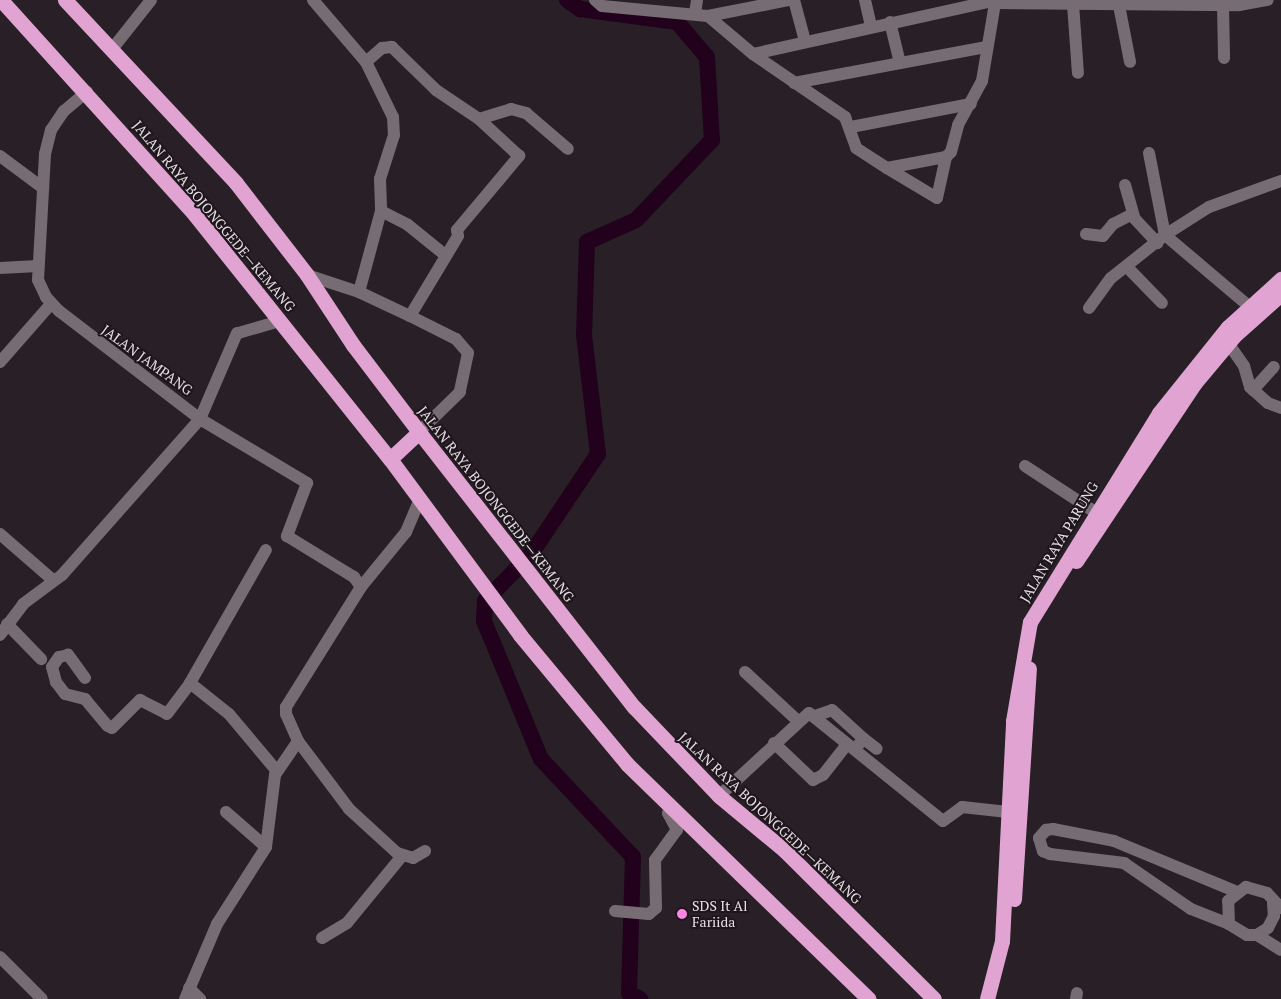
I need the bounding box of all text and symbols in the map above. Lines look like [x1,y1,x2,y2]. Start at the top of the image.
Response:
street label: JALAN RAYA BOJONGGEDE—KEMANG [129,117,299,315]
street label: JALAN JAMPANG [98,321,196,399]
street label: JALAN RAYA BOJONGGEDE—KEMANG [414,403,578,605]
street label: JALAN RAYA PARUNG [1016,478,1102,606]
street label: JALAN RAYA BOJONGGEDE—KEMANG [675,729,865,907]
place label: SDS It Al Fariida [692,898,748,930]
marker: SDS It Al Fariida [676,908,688,920]

